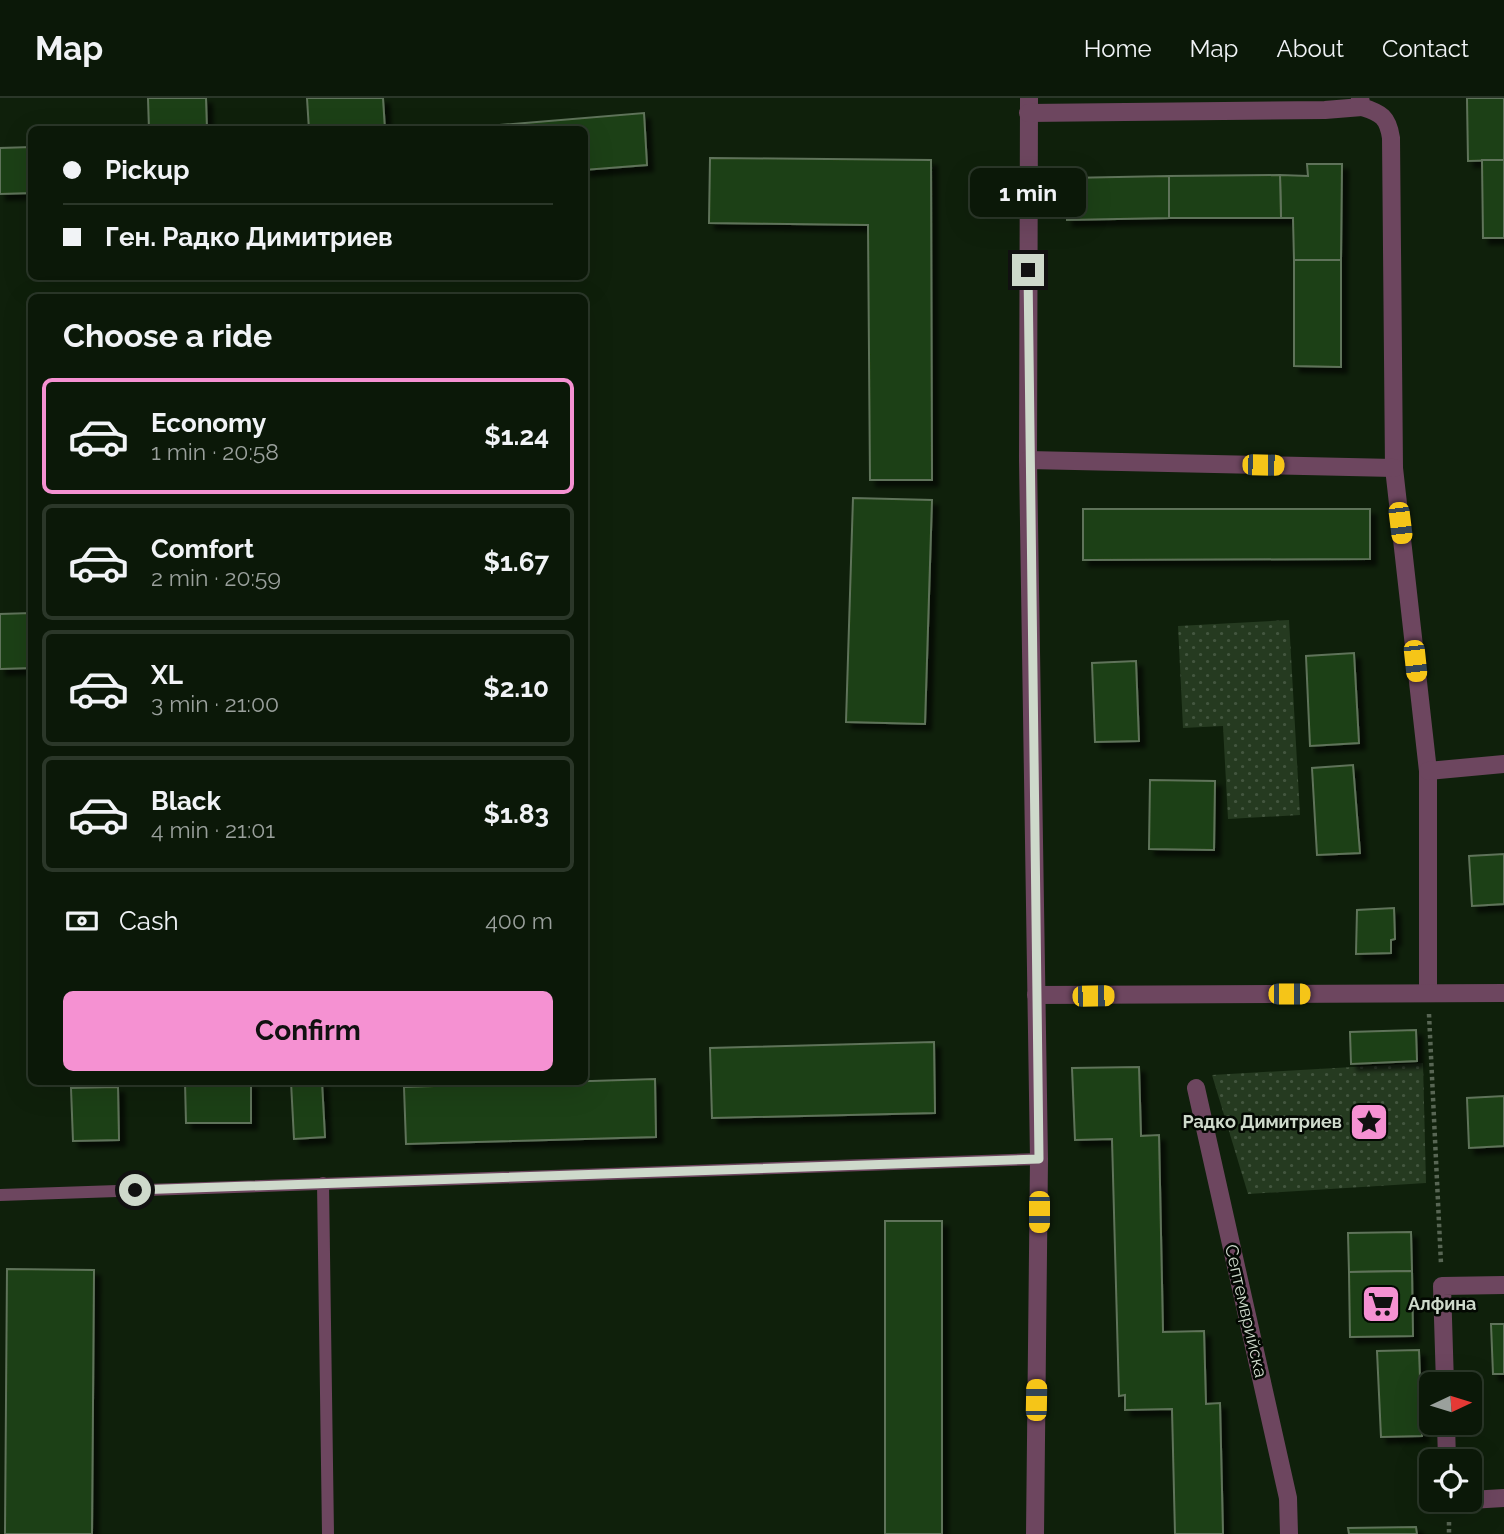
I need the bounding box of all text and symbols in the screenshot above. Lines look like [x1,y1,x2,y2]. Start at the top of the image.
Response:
text: Map [35,29,103,68]
text: Home [1084,34,1152,63]
text: Map [1190,34,1238,63]
text: About [1276,34,1344,63]
text: Contact [1382,34,1469,63]
text: Pickup [105,155,190,185]
callout: 1 min [970,169,1086,218]
text: 1 min [999,179,1057,206]
text: Ген. Радко Димитриев [105,222,393,252]
route end [1012,254,1044,286]
text: Choose a ride [63,317,272,354]
icon: car [67,405,130,468]
text: Economy [151,408,266,438]
text: $1.24 [484,421,549,451]
text: 1 min · 20:58 [151,438,279,465]
car [1242,454,1285,476]
car [1388,501,1413,545]
icon: car [67,531,130,594]
text: Comfort [151,534,254,564]
text: $1.67 [483,547,549,577]
text: 2 min · 20:59 [151,564,281,591]
car [1403,639,1428,683]
icon: car [67,657,130,720]
text: XL [151,660,183,690]
text: $2.10 [483,673,549,703]
text: 3 min · 21:00 [151,690,279,717]
icon: car [67,783,130,846]
text: Black [151,786,221,816]
text: $1.83 [484,799,549,829]
text: 4 min · 21:01 [151,816,275,843]
icon: cash [63,902,101,940]
text: Cash [119,906,179,936]
text: 400 m [485,907,553,934]
car [1269,984,1311,1005]
car [1072,985,1115,1007]
button: Confirm [63,991,553,1071]
place icon: Радко Димитриев [1348,1101,1390,1143]
place label: Радко Димитриев [1182,1111,1342,1132]
route start [119,1174,151,1206]
car [1029,1191,1050,1233]
street label: Септемврийска [1221,1242,1272,1380]
supermarket icon: Алфина [1360,1283,1402,1325]
place label: Алфина [1408,1293,1476,1314]
north arrow [1419,1372,1482,1435]
map controls [1419,1372,1482,1512]
car [1026,1379,1047,1421]
button: locate [1419,1449,1482,1512]

